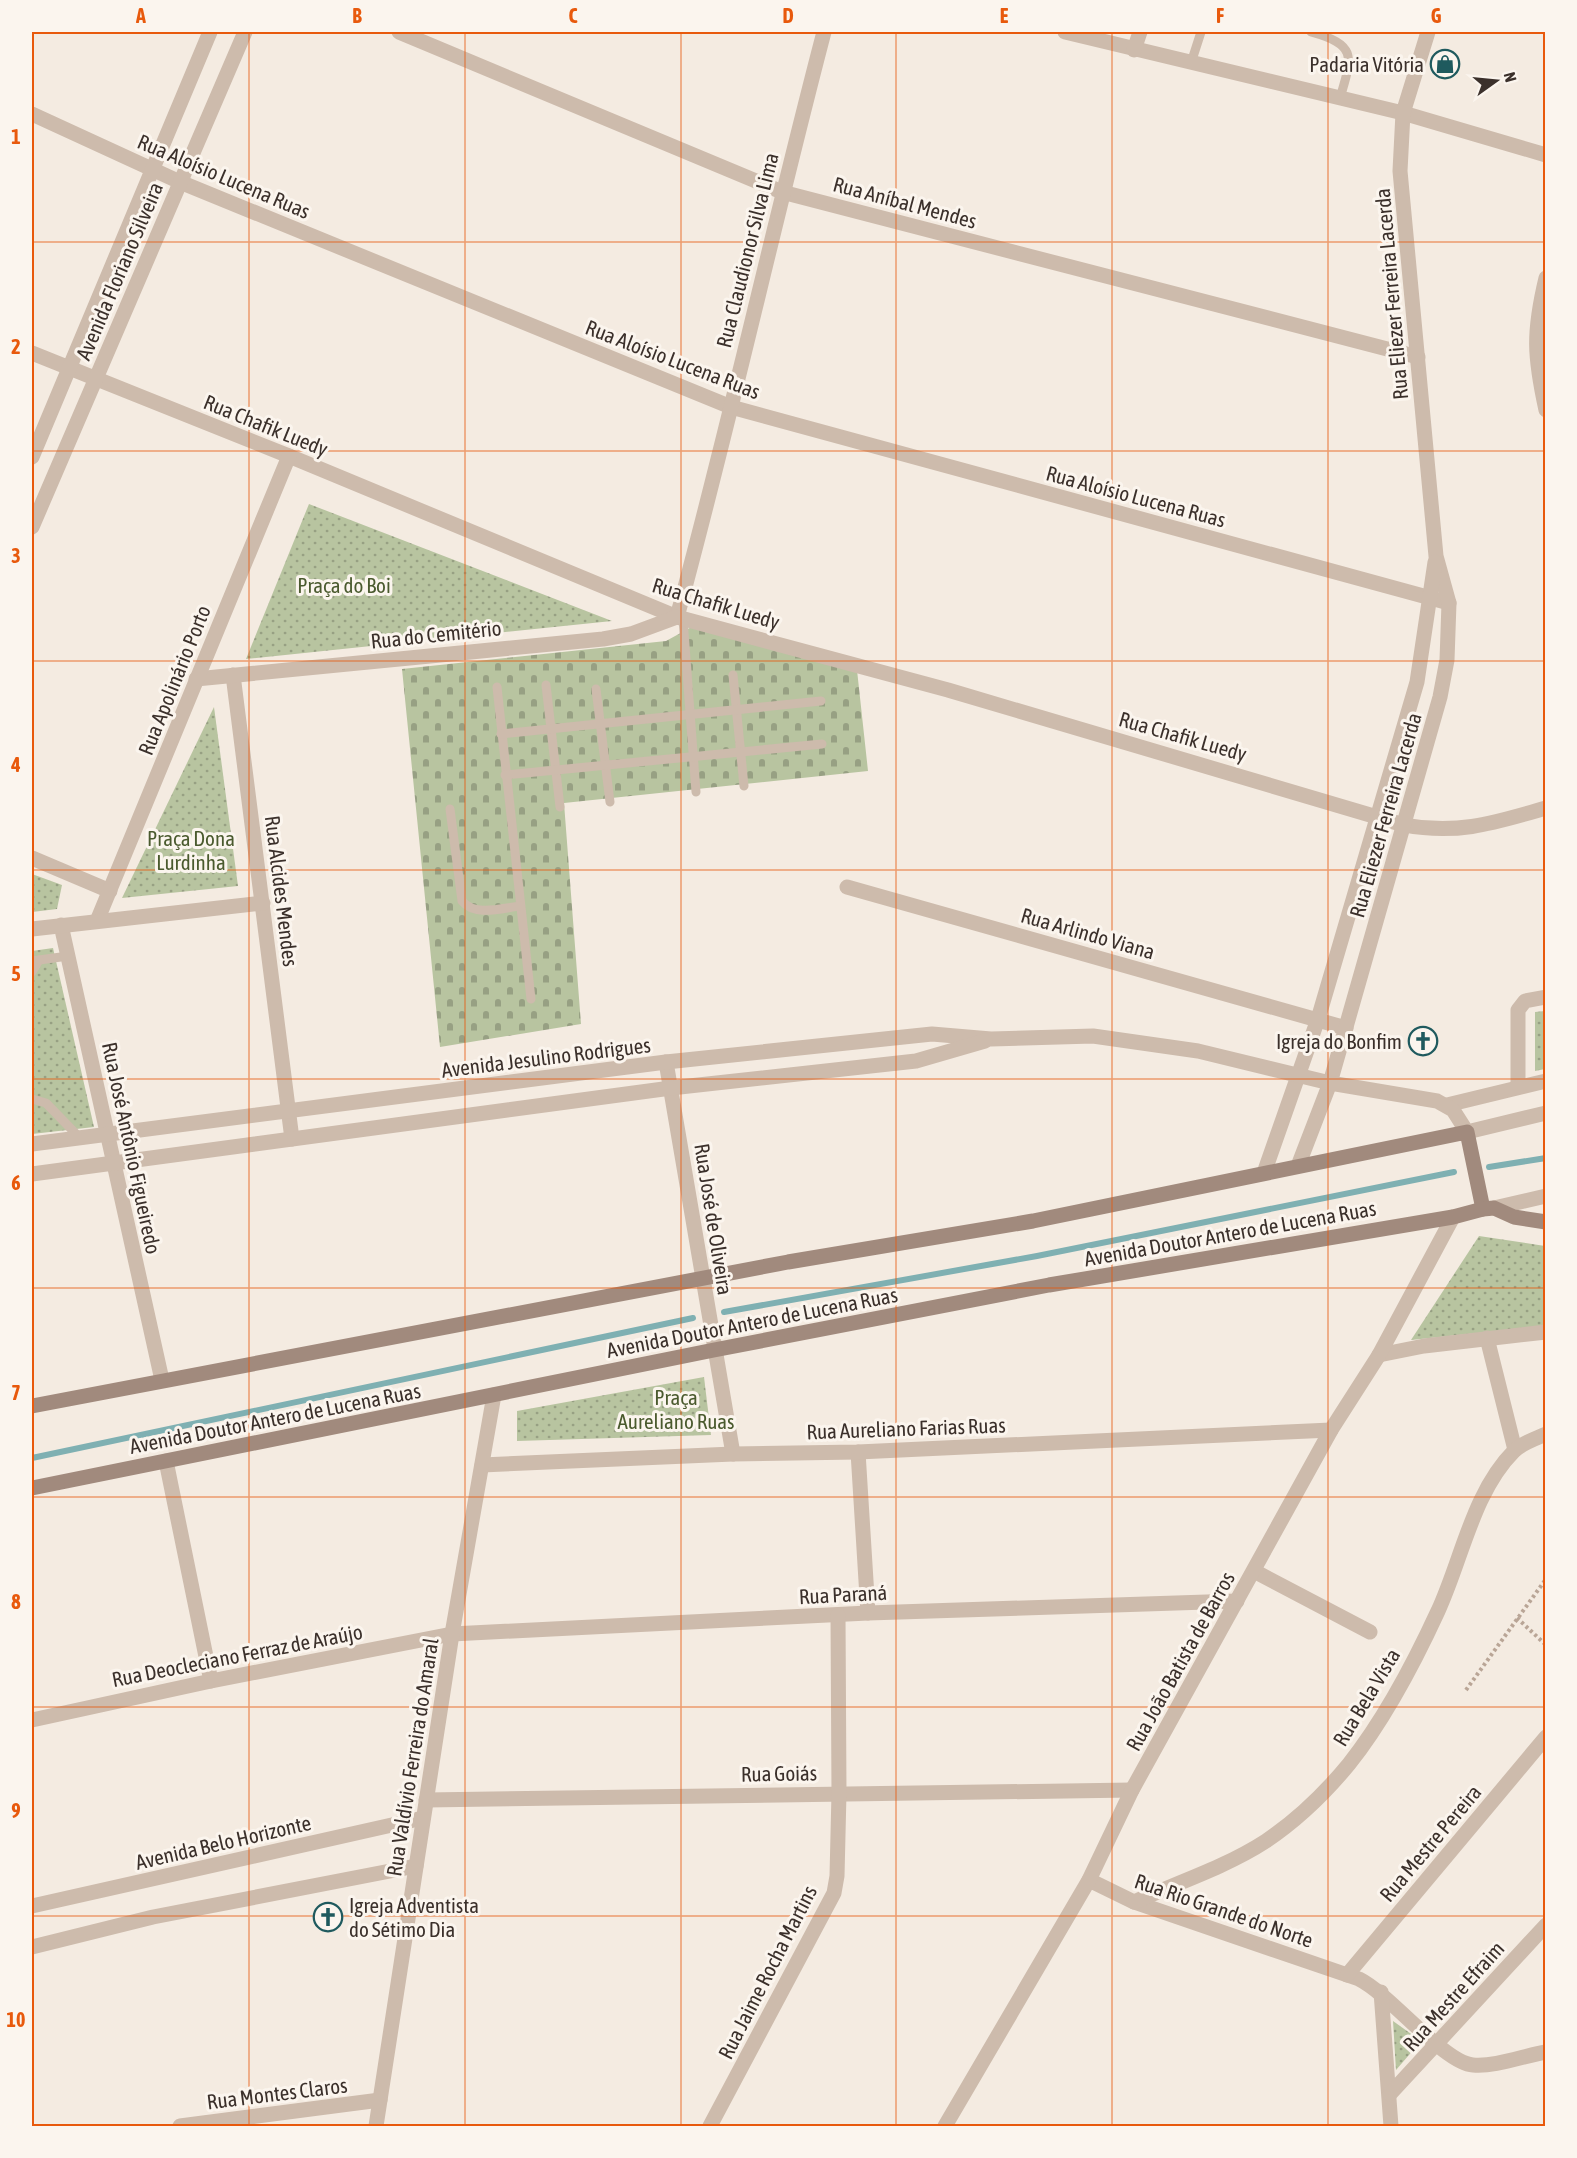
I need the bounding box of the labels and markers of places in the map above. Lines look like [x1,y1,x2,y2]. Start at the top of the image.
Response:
shop icon: Padaria Vitória [1429,48,1461,80]
place label: Padaria Vitória [1309,52,1424,76]
church icon: Igreja do Bonfim [1407,1025,1439,1057]
place label: Igreja do Bonfim [1276,1029,1402,1053]
place label: Igreja Adventista do Sétimo Dia [349,1893,479,1941]
church icon: Igreja Adventista do Sétimo Dia [312,1901,344,1933]

